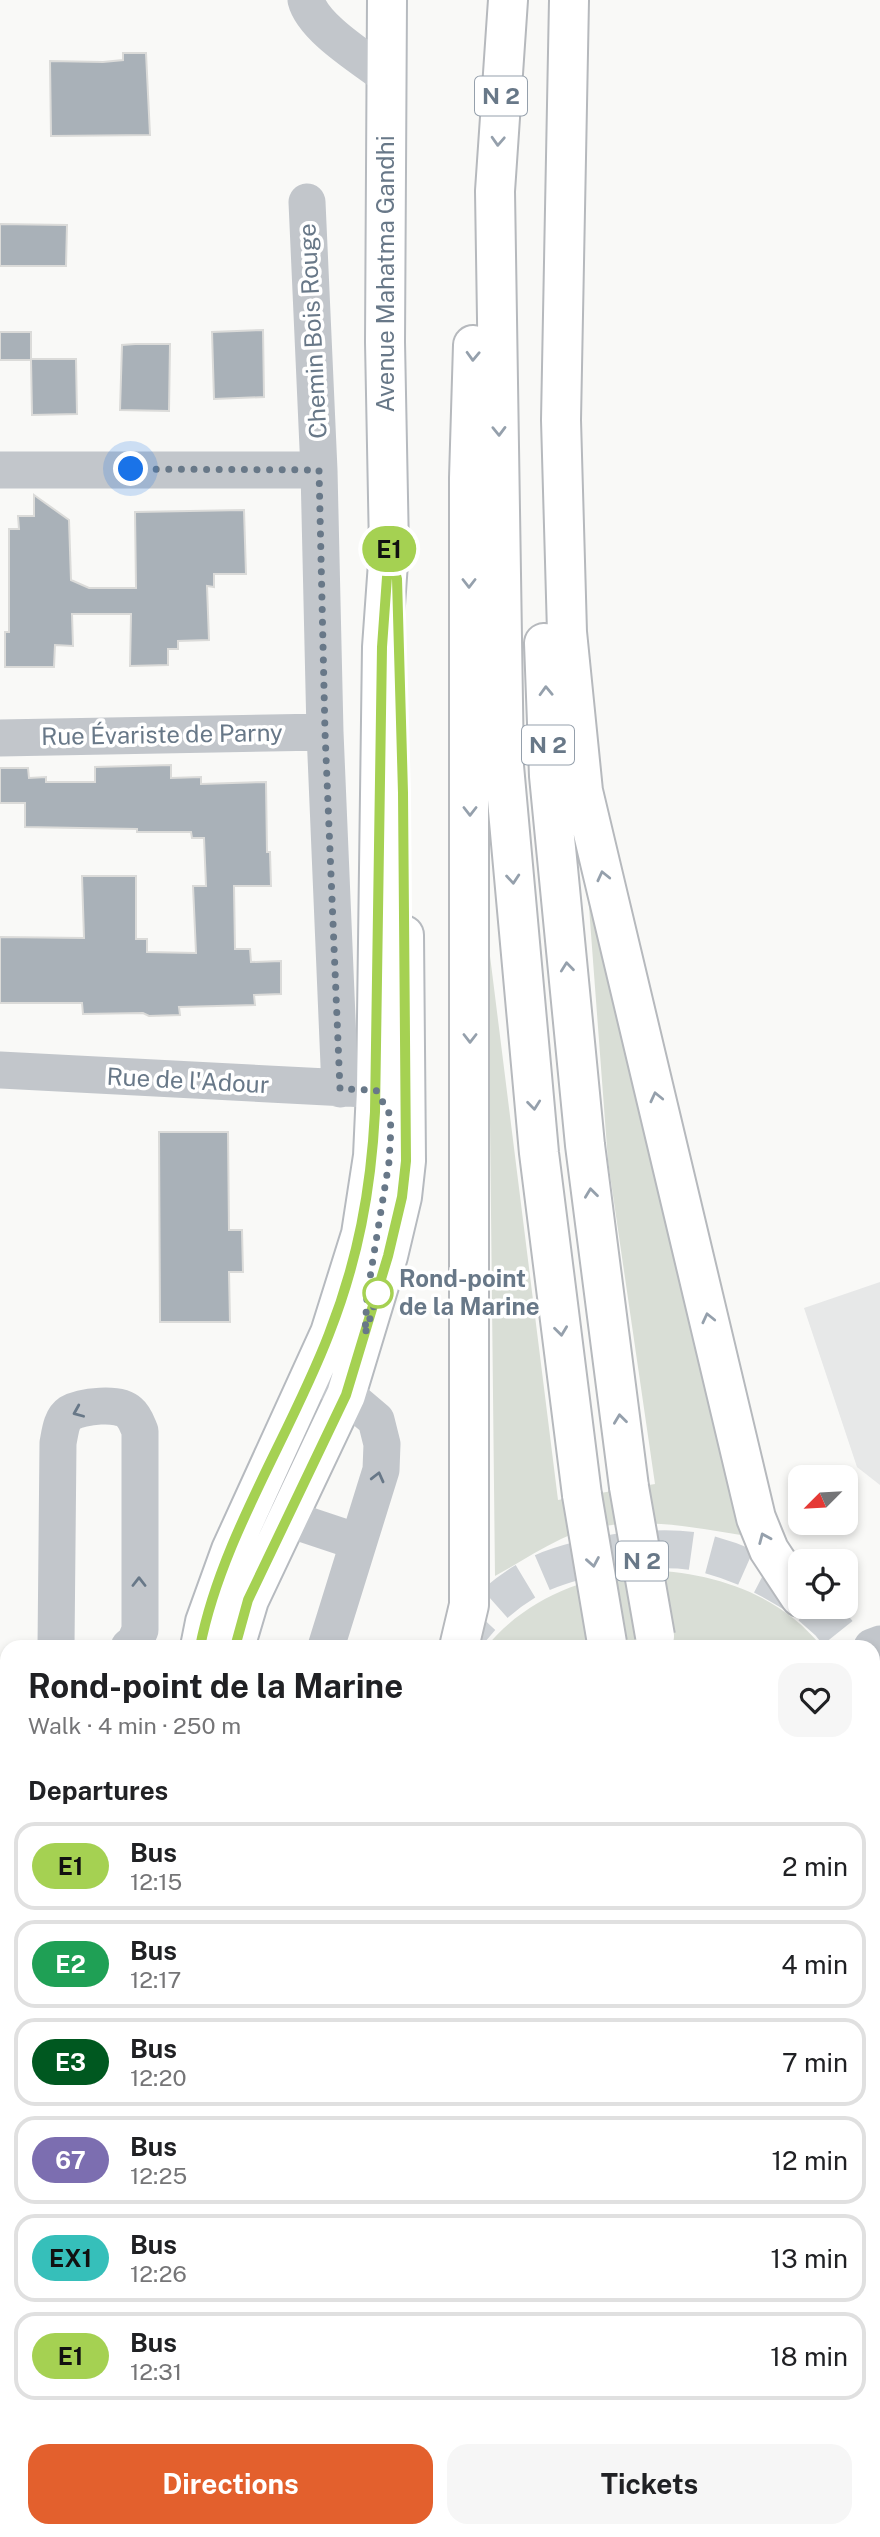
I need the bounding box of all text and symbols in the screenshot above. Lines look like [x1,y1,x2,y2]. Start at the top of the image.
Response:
road number: N 2 [475,76,527,116]
street label: Avenue Mahatma Gandhi [371,135,399,413]
one-way arrow [491,136,506,147]
street label: Chemin Bois Rouge [292,223,332,439]
one-way arrow [465,350,480,361]
one-way arrow [491,426,507,437]
your location [113,451,148,486]
line badge: E1 [358,526,420,572]
text: E1 [376,535,402,563]
one-way arrow [461,578,477,589]
one-way arrow [538,686,553,697]
street label: Rue Évariste de Parny [41,718,283,750]
road number: N 2 [522,726,574,764]
one-way arrow [462,806,478,816]
one-way arrow [597,870,611,882]
one-way arrow [505,874,520,885]
one-way arrow [560,961,575,972]
one-way arrow [462,1033,478,1044]
street label: Rue de l'Adour [106,1062,270,1098]
one-way arrow [649,1091,664,1103]
one-way arrow [526,1100,541,1111]
one-way arrow [583,1187,598,1199]
place label: Rond-point de la Marine [399,1264,540,1320]
marker: Rond-point de la Marine [363,1278,393,1308]
one-way arrow [702,1312,716,1324]
one-way arrow [554,1325,569,1337]
one-way arrow [73,1403,85,1417]
one-way arrow [613,1413,628,1425]
north arrow [788,1465,858,1535]
map controls [788,1465,858,1619]
one-way arrow [370,1471,384,1483]
one-way arrow [758,1533,772,1546]
road number: N 2 [616,1542,668,1580]
button: locate [788,1549,858,1619]
one-way arrow [585,1556,600,1568]
one-way arrow [131,1577,147,1587]
button: heart [778,1663,852,1737]
text: Rond-point de la Marine [28,1667,403,1705]
text: Walk · 4 min · 250 m [28,1712,241,1739]
text: Departures [28,1775,168,1806]
text: Bus [130,1837,177,1868]
text: 2 min [782,1851,848,1882]
text: E1 [58,1852,83,1880]
text: 12:15 [130,1868,182,1895]
text: Bus [130,1935,177,1966]
text: 4 min [781,1949,848,1980]
text: E2 [55,1950,86,1978]
text: 12:17 [130,1966,181,1993]
text: Bus [130,2033,177,2064]
text: 7 min [782,2047,848,2078]
text: E3 [55,2048,86,2076]
text: 12:20 [130,2064,187,2091]
text: Bus [130,2131,177,2162]
text: 12 min [772,2145,848,2176]
text: 67 [55,2146,86,2174]
text: 12:25 [130,2162,187,2189]
text: Bus [130,2229,177,2260]
text: 13 min [771,2243,848,2274]
text: EX1 [49,2244,92,2272]
text: 12:26 [130,2260,187,2287]
text: Bus [130,2327,177,2358]
text: 18 min [770,2341,848,2372]
text: E1 [58,2342,83,2370]
text: 12:31 [130,2358,182,2385]
button: Directions [28,2444,433,2524]
button: Tickets [447,2444,852,2524]

